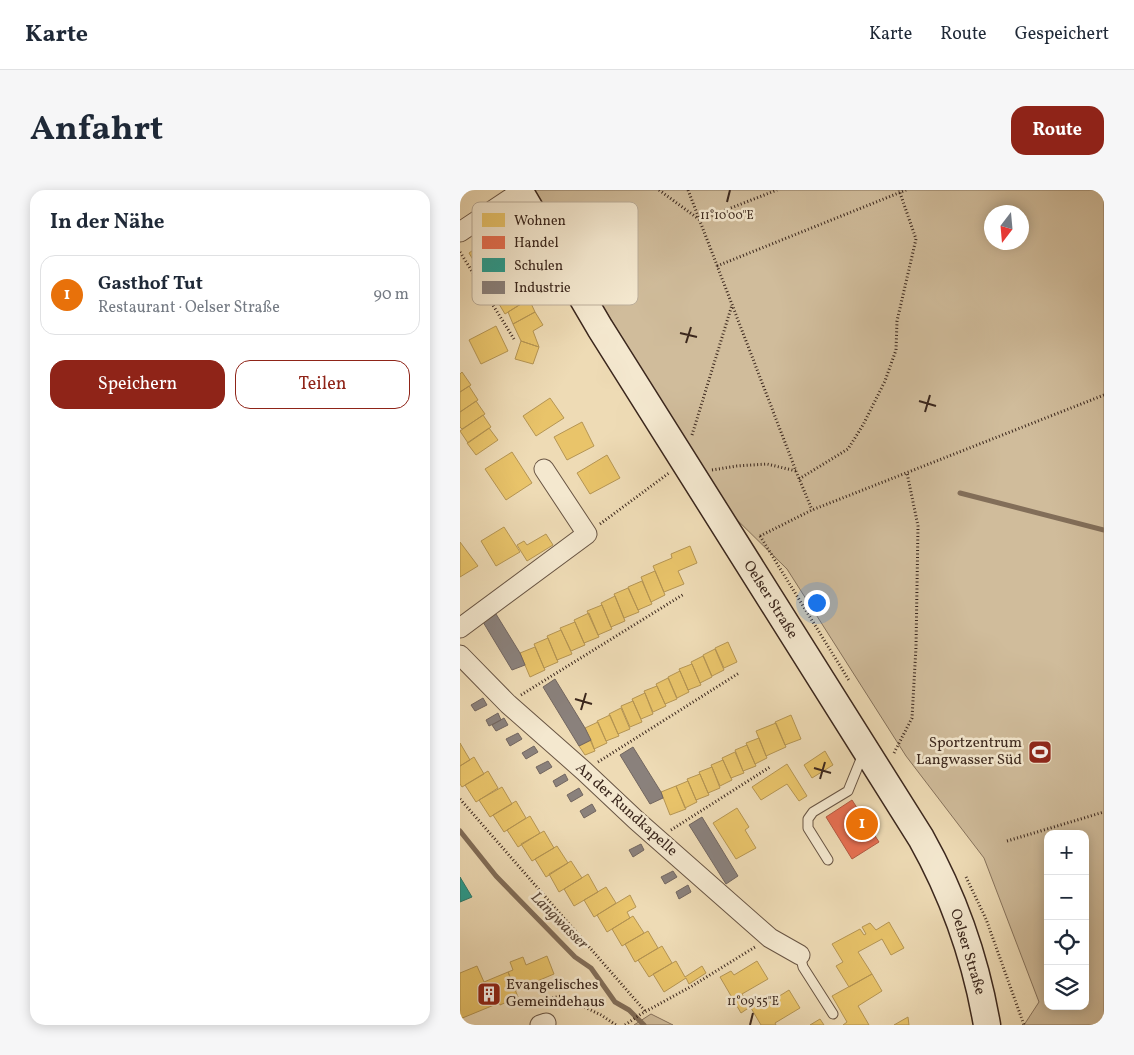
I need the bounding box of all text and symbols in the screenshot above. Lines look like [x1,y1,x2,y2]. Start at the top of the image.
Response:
text: Karte [25,18,88,52]
text: Karte [869,22,912,47]
text: Route [940,22,987,47]
text: Gespeichert [1015,22,1109,47]
text: Anfahrt [30,106,163,154]
button: Route [1011,106,1104,155]
legend [472,202,638,305]
north arrow [984,205,1029,250]
text: In der Nähe [50,208,165,237]
text: 11°10'00"E [700,208,754,224]
text: Wohnen [514,212,566,231]
text: Handel [514,234,559,253]
text: Schulen [514,257,563,276]
text: Gasthof Tut [98,271,203,297]
text: Industrie [514,279,571,298]
text: 1 [64,284,70,306]
text: 90 m [373,284,409,306]
text: Restaurant · Oelser Straße [98,297,280,319]
button: Speichern [50,360,225,409]
button: Teilen [235,360,410,409]
street label: Oelser Straße [738,557,802,643]
your location [804,590,830,616]
place label: Sportzentrum Langwasser Süd [916,733,1022,771]
sports icon: Sportzentrum Langwasser Süd [1027,739,1053,765]
street label: An der Rundkapelle [570,758,682,862]
pin: 1 [846,805,878,843]
map controls [1044,830,1089,1010]
button: + [1044,830,1089,875]
button: − [1044,875,1089,920]
water label: Langwasser [525,887,594,956]
street label: Oelser Straße [944,906,990,998]
button: locate [1044,920,1089,965]
button: layers [1044,965,1089,1010]
place label: Evangelisches Gemeindehaus [506,975,605,1013]
building icon: Evangelisches Gemeindehaus [476,981,502,1007]
text: 11°09'55"E [727,994,779,1010]

